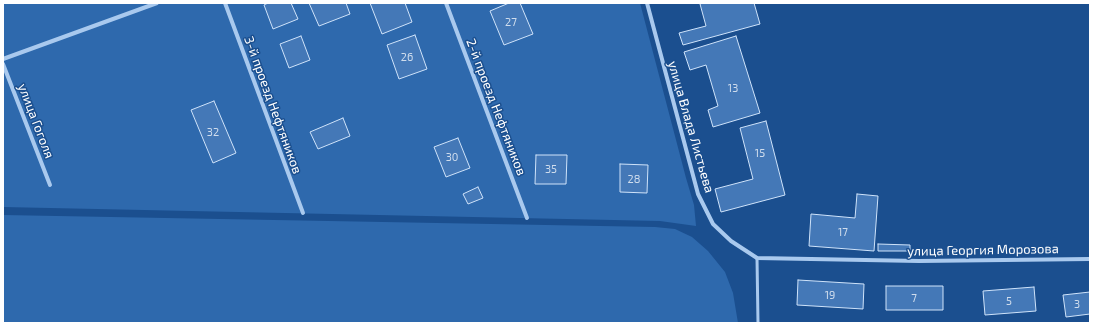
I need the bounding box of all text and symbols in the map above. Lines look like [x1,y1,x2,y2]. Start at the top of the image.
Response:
house number: 27 [505,15,517,29]
street label: 3-й проезд Нефтяников [241,34,305,176]
street label: 2-й проезд Нефтяников [463,36,529,178]
house number: 26 [401,50,413,64]
street label: улица Влада Листьева [665,59,717,195]
street label: улица Гоголя [15,81,57,161]
house number: 13 [728,81,738,95]
house number: 32 [207,125,219,139]
house number: 15 [755,146,765,160]
house number: 30 [446,150,458,164]
house number: 35 [545,162,557,176]
house number: 28 [628,172,640,186]
house number: 17 [838,225,848,239]
street label: улица Георгия Морозова [907,241,1059,259]
house number: 19 [825,288,835,302]
house number: 7 [911,291,917,305]
house number: 5 [1006,294,1012,308]
house number: 3 [1074,297,1080,311]

